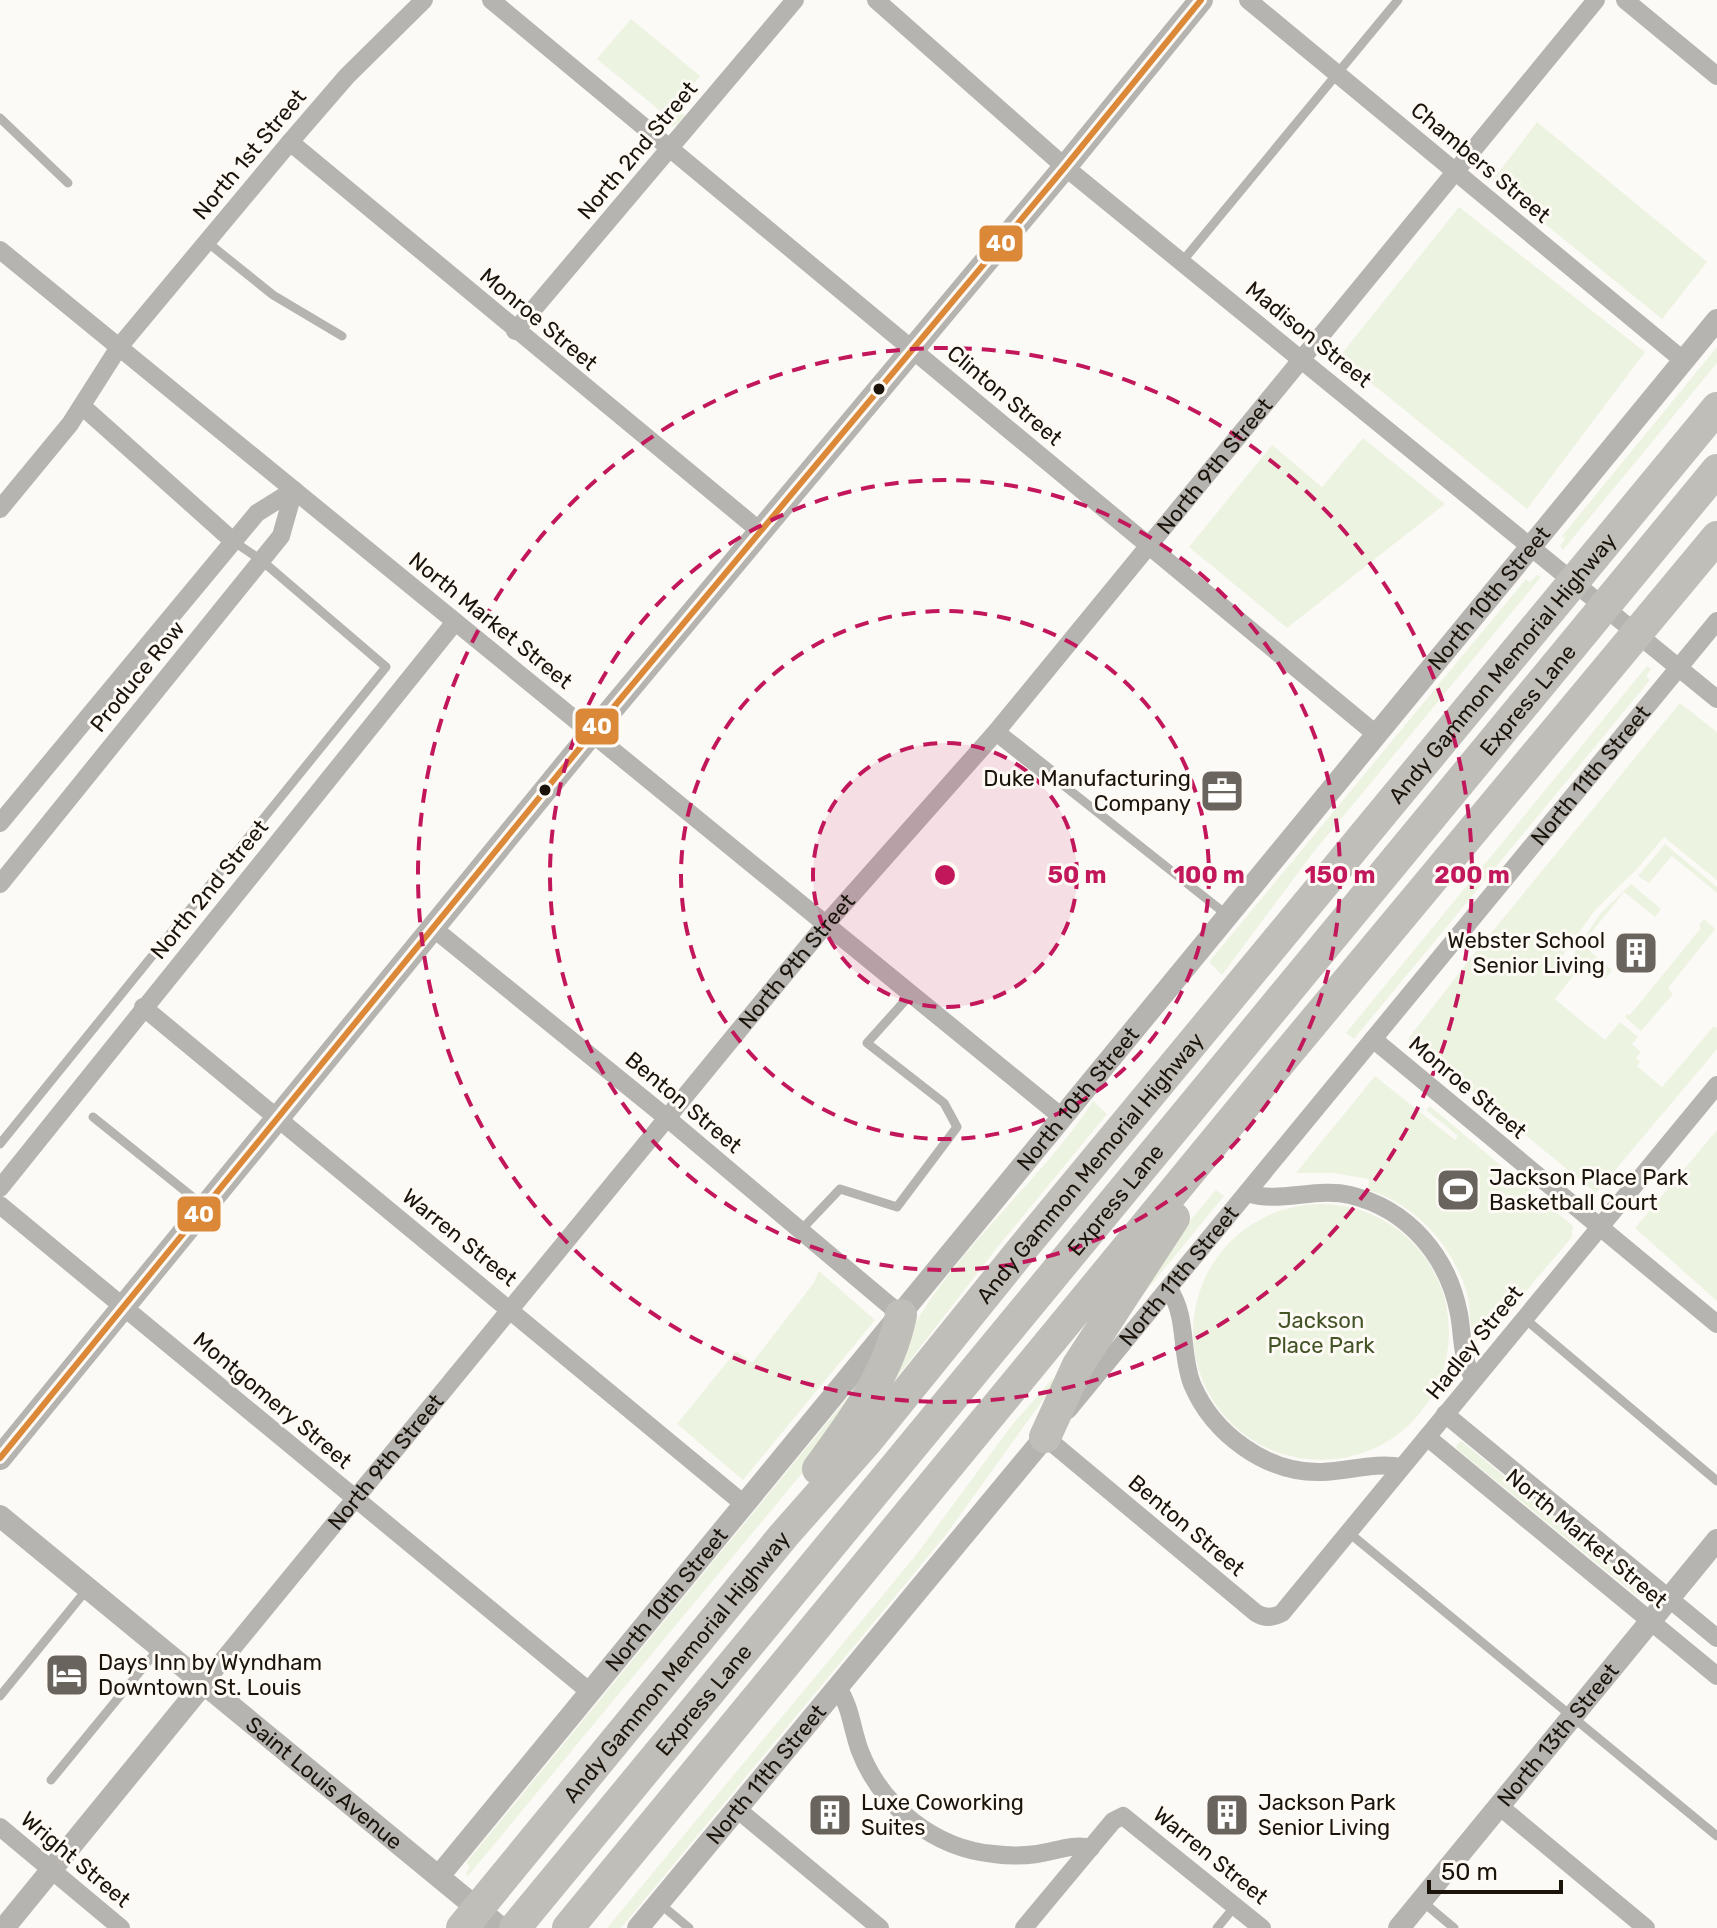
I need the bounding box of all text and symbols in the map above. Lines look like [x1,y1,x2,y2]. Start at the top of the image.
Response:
street label: North 2nd Street [572,75,703,225]
street label: North 1st Street [187,83,312,225]
street label: Chambers Street [1405,96,1556,229]
line badge: 40 [978,224,1024,263]
text: 40 [986,230,1016,257]
street label: Monroe Street [474,262,603,377]
street label: Madison Street [1240,275,1377,394]
street label: Clinton Street [942,339,1068,452]
unlabelled marker [871,381,887,397]
street label: North 9th Street [1151,392,1278,540]
street label: North 10th Street [1422,520,1556,676]
street label: Andy Gammon Memorial Highway [1383,527,1622,809]
street label: North Market Street [404,546,578,695]
street label: Produce Row [84,615,190,737]
street label: Express Lane [1474,639,1582,761]
street label: North 11th Street [1525,700,1656,851]
line badge: 40 [574,707,620,746]
text: 40 [582,713,612,740]
place label: Duke Manufacturing Company [983,765,1191,817]
office icon: Duke Manufacturing Company [1198,767,1246,815]
unlabelled marker [537,782,553,798]
street label: North 2nd Street [145,814,274,965]
centre of rings [931,861,959,889]
text: 50 m [1048,861,1106,889]
text: 100 m [1173,861,1245,889]
text: 150 m [1305,861,1375,889]
text: 200 m [1434,861,1510,889]
street label: North 9th Street [733,888,861,1034]
place label: Webster School Senior Living [1447,927,1605,979]
building icon: Webster School Senior Living [1612,929,1660,977]
street label: North 10th Street [1011,1021,1145,1176]
street label: Andy Gammon Memorial Highway [971,1027,1210,1309]
street label: Monroe Street [1403,1030,1532,1145]
street label: Benton Street [620,1046,748,1159]
street label: Express Lane [1062,1139,1170,1261]
place label: Jackson Place Park Basketball Court [1489,1164,1689,1216]
sports icon: Jackson Place Park Basketball Court [1434,1166,1482,1214]
street label: Warren Street [397,1183,523,1292]
line badge: 40 [176,1195,222,1233]
street label: North 11th Street [1113,1200,1245,1352]
text: 40 [184,1201,214,1228]
street label: Hadley Street [1420,1280,1529,1405]
park label: Jackson Place Park [1267,1307,1375,1359]
street label: Montgomery Street [188,1326,358,1475]
street label: North 9th Street [322,1388,450,1536]
street label: North Market Street [1501,1463,1673,1614]
street label: Benton Street [1123,1469,1251,1582]
street label: North 10th Street [600,1522,734,1677]
street label: Andy Gammon Memorial Highway [557,1526,796,1808]
street label: Express Lane [650,1639,758,1761]
place label: Days Inn by Wyndham Downtown St. Louis [98,1649,322,1701]
hotel icon: Days Inn by Wyndham Downtown St. Louis [43,1651,91,1699]
street label: North 13th Street [1491,1657,1625,1812]
street label: North 11th Street [700,1699,832,1850]
street label: Saint Louis Avenue [240,1711,408,1855]
place label: Luxe Coworking Suites [861,1789,1024,1841]
place label: Jackson Park Senior Living [1258,1789,1396,1841]
building icon: Luxe Coworking Suites [806,1791,854,1839]
building icon: Jackson Park Senior Living [1203,1791,1251,1839]
street label: Warren Street [1148,1801,1274,1910]
street label: Wright Street [15,1806,136,1913]
scale bar [1429,1844,1561,1894]
text: 50 m [1441,1858,1498,1886]

